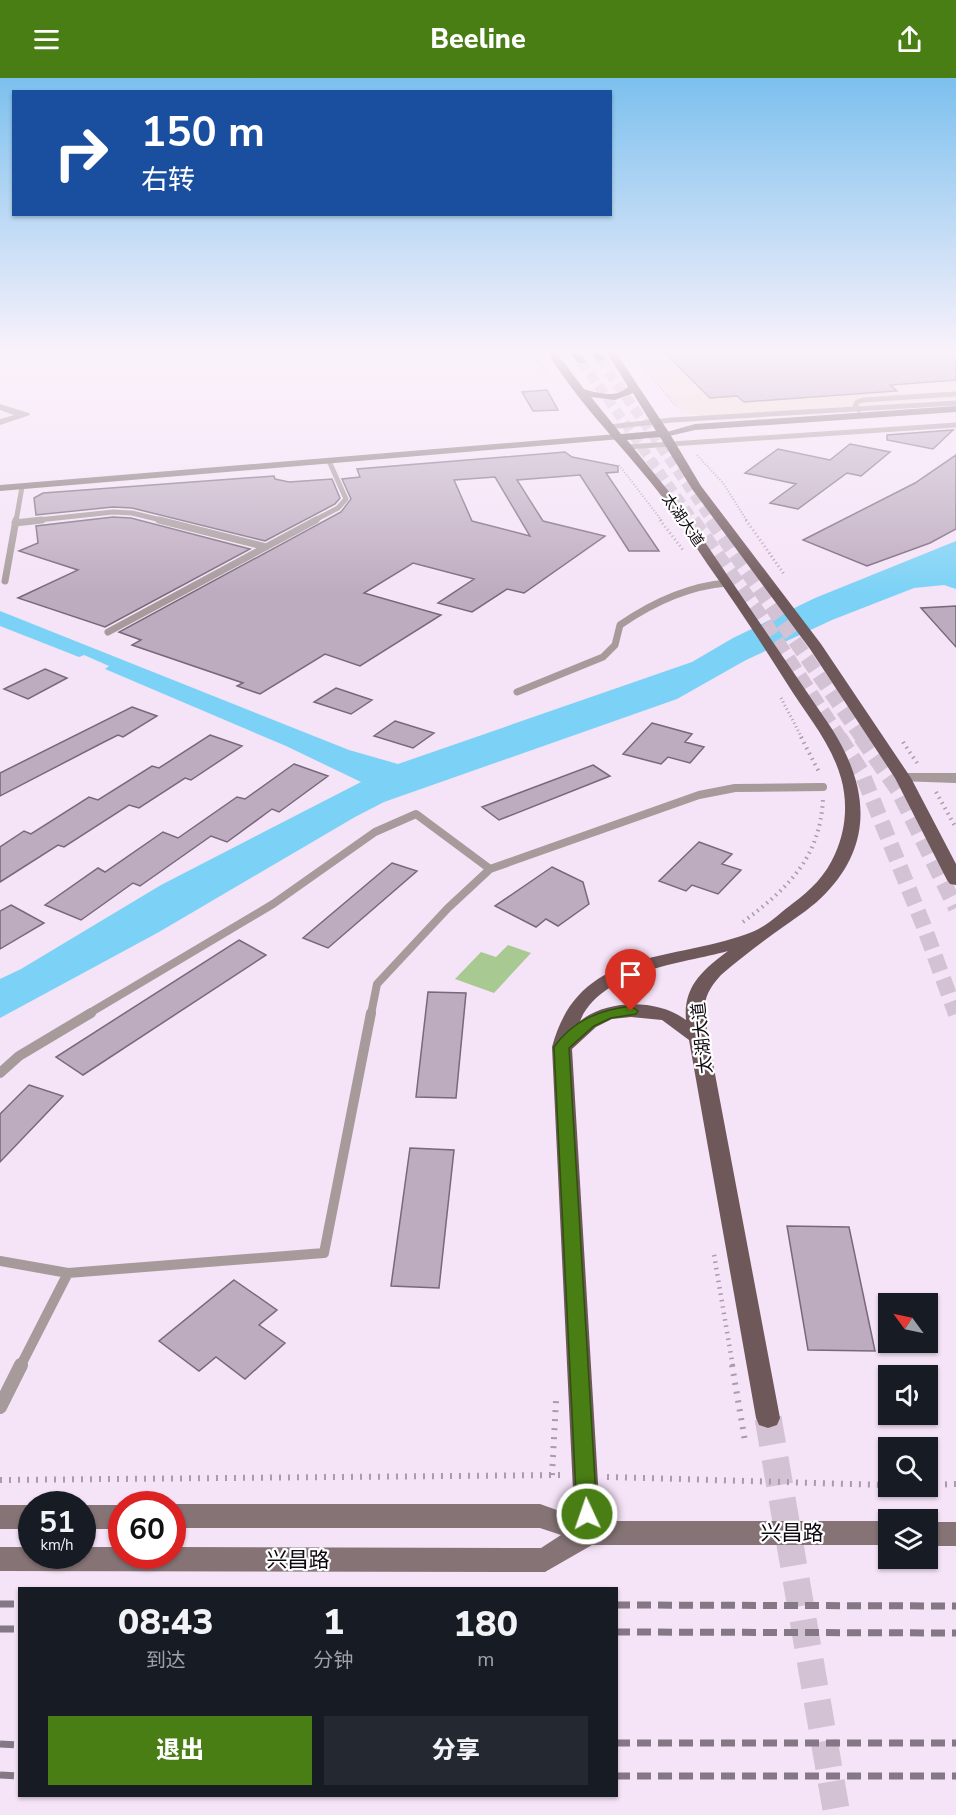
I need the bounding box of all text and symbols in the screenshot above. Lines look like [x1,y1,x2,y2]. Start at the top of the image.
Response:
text: Beeline [430,21,526,58]
icon: menu [30,23,63,56]
icon: share [893,23,926,56]
text: 150 m [141,104,265,161]
icon: right [42,114,120,192]
text: 右转 [141,162,195,199]
street label: 太湖大道 [658,490,708,550]
pin [605,949,656,1011]
icon: arrive [614,958,647,991]
street label: 太湖大道 [686,1001,718,1075]
north arrow [878,1293,938,1353]
map controls [878,1293,938,1569]
button: sound [878,1365,938,1425]
button: search [878,1437,938,1497]
position arrow [555,1482,619,1546]
speed limit sign: 60 [108,1491,186,1569]
text: 51 [39,1502,75,1543]
button: layers [878,1509,938,1569]
street label: 兴昌路 [761,1519,824,1547]
text: km/h [40,1535,74,1555]
street label: 兴昌路 [267,1546,330,1574]
text: 08:43 [118,1598,214,1647]
text: 1 [323,1598,344,1647]
text: 180 [453,1600,518,1649]
text: m [477,1646,494,1673]
text: 到达 [146,1647,186,1674]
text: 分钟 [313,1647,353,1674]
button: 退出 [48,1716,312,1785]
button: 分享 [324,1716,588,1785]

